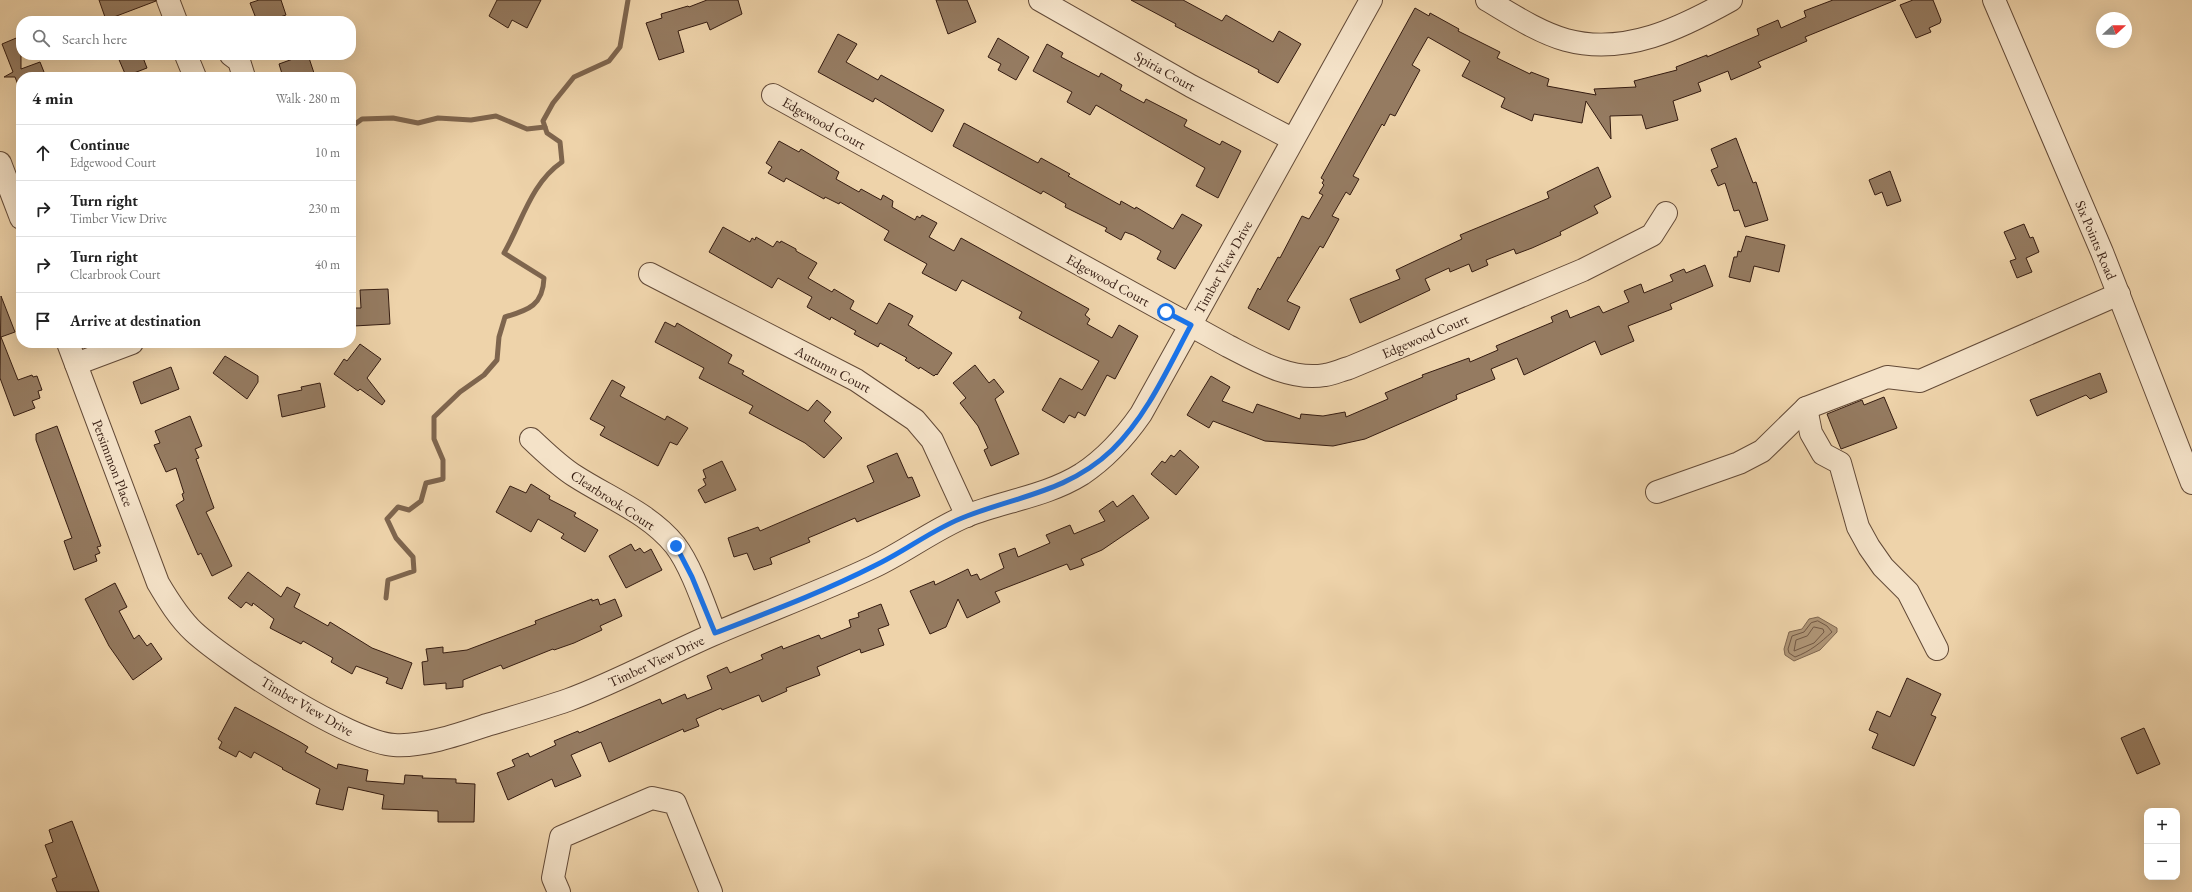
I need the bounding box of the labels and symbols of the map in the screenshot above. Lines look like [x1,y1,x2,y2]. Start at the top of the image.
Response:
north arrow [2096,12,2132,48]
street label: Spiria Court [1131,47,1199,95]
street label: Edgewood Court [779,93,869,154]
street label: Six Points Road [2071,198,2121,283]
street label: Timber View Drive [1190,217,1256,317]
street label: Edgewood Court [1063,250,1153,311]
route start [1157,303,1175,321]
street label: Edgewood Court [1379,309,1472,362]
street label: Autumn Court [791,341,875,397]
street label: Persimmon Place [88,417,138,509]
street label: Clearbrook Court [567,466,659,534]
route end [667,537,685,555]
street label: Timber View Drive [605,631,707,691]
street label: Timber View Drive [257,672,357,740]

